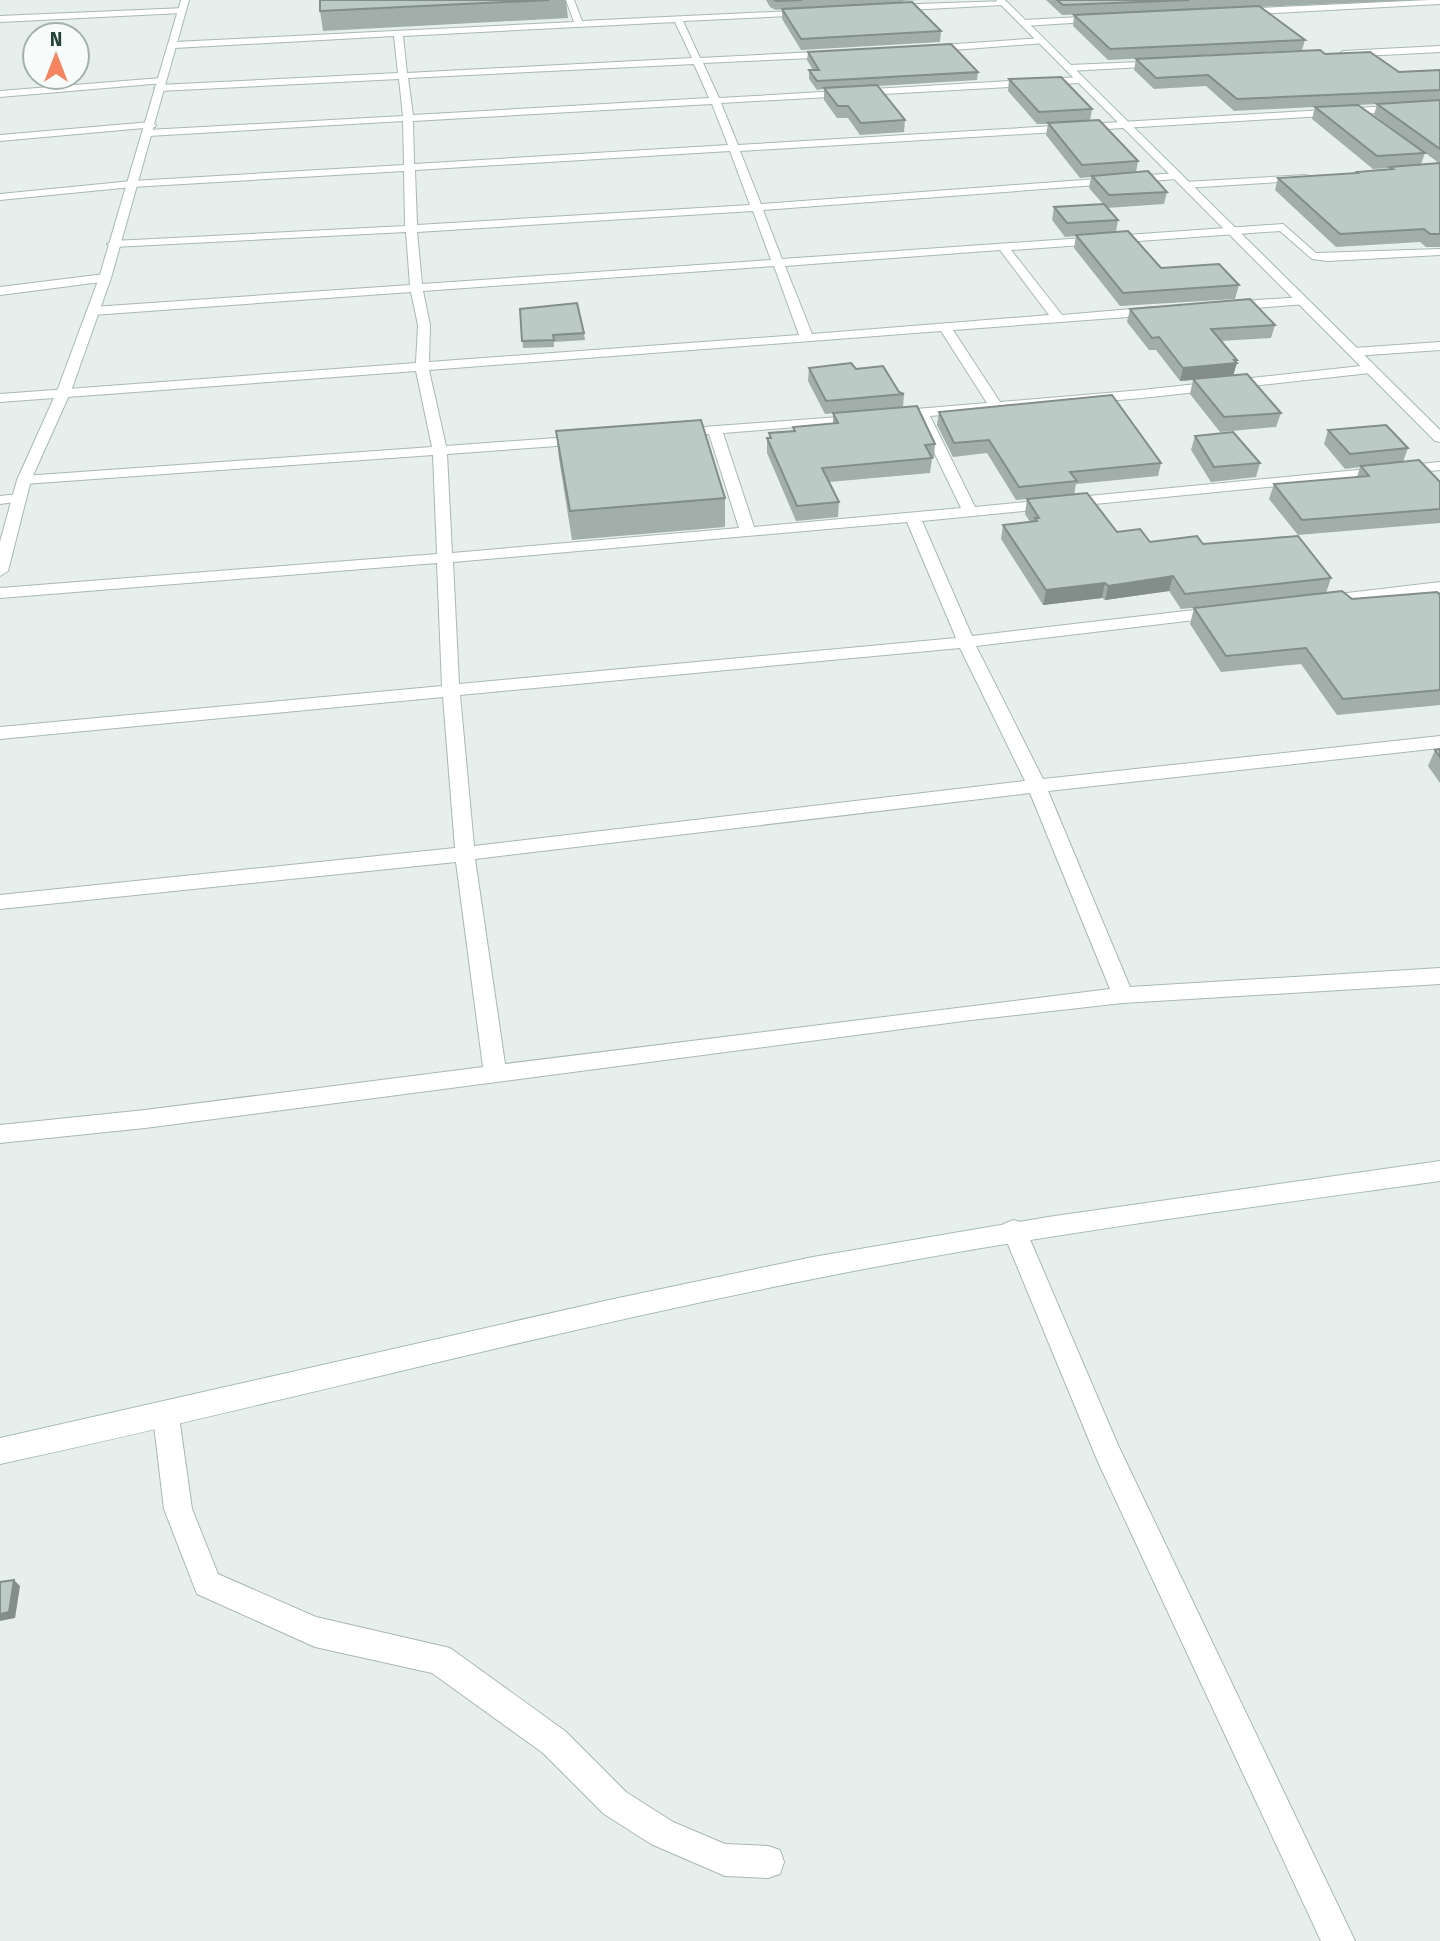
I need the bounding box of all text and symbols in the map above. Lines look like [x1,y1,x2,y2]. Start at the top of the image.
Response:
north arrow [21,21,91,91]
text: N [50,28,62,51]

